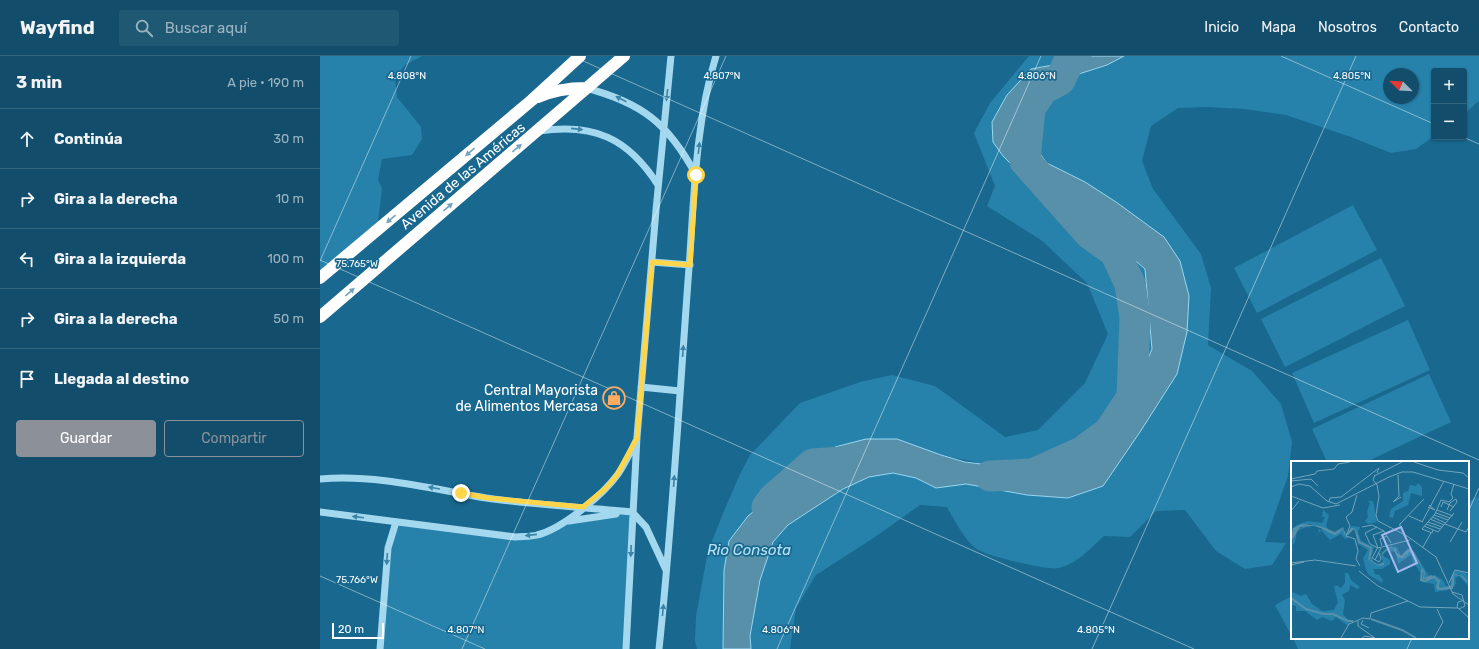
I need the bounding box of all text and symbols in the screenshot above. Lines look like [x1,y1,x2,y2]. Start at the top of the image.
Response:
search box [119,10,399,46]
text: Wayfind [20,16,95,39]
icon: search [133,17,155,39]
text: Buscar aquí [165,19,247,37]
text: Inicio [1204,19,1239,36]
text: Mapa [1261,19,1296,36]
text: Nosotros [1318,19,1377,36]
text: Contacto [1399,19,1459,36]
north arrow [1383,68,1419,104]
map controls [1431,68,1467,140]
button: + [1431,68,1467,104]
text: 4.808°N [388,70,426,82]
text: 4.807°N [703,70,741,82]
text: 4.806°N [1018,70,1056,82]
text: 4.805°N [1333,70,1371,82]
text: 3 min [16,72,62,92]
text: A pie · 190 m [227,75,304,90]
one-way arrow [664,89,671,101]
one-way arrow [615,96,627,102]
button: − [1431,104,1467,140]
street label: Avenida de las Américas [397,119,529,233]
one-way arrow [571,126,583,132]
icon: ahead [16,128,38,150]
text: Continúa [54,130,123,148]
text: 30 m [273,131,304,146]
one-way arrow [696,142,702,154]
one-way arrow [512,144,523,153]
one-way arrow [464,148,475,157]
route start [687,166,705,184]
icon: right [16,188,38,210]
text: Gira a la derecha [54,190,178,208]
text: 10 m [275,191,304,206]
one-way arrow [443,203,454,212]
one-way arrow [386,214,397,223]
icon: left [16,248,38,270]
text: Gira a la izquierda [54,250,186,268]
text: 100 m [267,251,304,266]
text: 75.765°W [336,258,378,270]
one-way arrow [344,287,355,296]
icon: right [16,308,38,330]
text: Gira a la derecha [54,310,178,328]
text: 50 m [273,311,304,326]
one-way arrow [680,345,687,357]
icon: arrive [16,368,38,390]
text: Llegada al destino [54,370,189,388]
place label: Central Mayorista de Alimentos Mercasa [455,382,598,415]
shop icon: Central Mayorista de Alimentos Mercasa [601,385,627,411]
button: Guardar [16,420,156,457]
button: Compartir [164,420,304,457]
inset map [1291,461,1469,639]
one-way arrow [670,475,677,487]
route end [452,484,470,502]
one-way arrow [428,485,440,491]
one-way arrow [352,514,364,520]
one-way arrow [525,532,537,539]
water label: Rio Consota [707,541,791,559]
one-way arrow [628,545,634,558]
one-way arrow [383,553,390,565]
text: 75.766°W [336,574,378,586]
one-way arrow [659,604,666,616]
scale bar [332,621,384,640]
text: 20 m [338,623,364,636]
text: 4.807°N [447,624,485,636]
text: 4.806°N [762,624,800,636]
text: 4.805°N [1077,624,1115,636]

